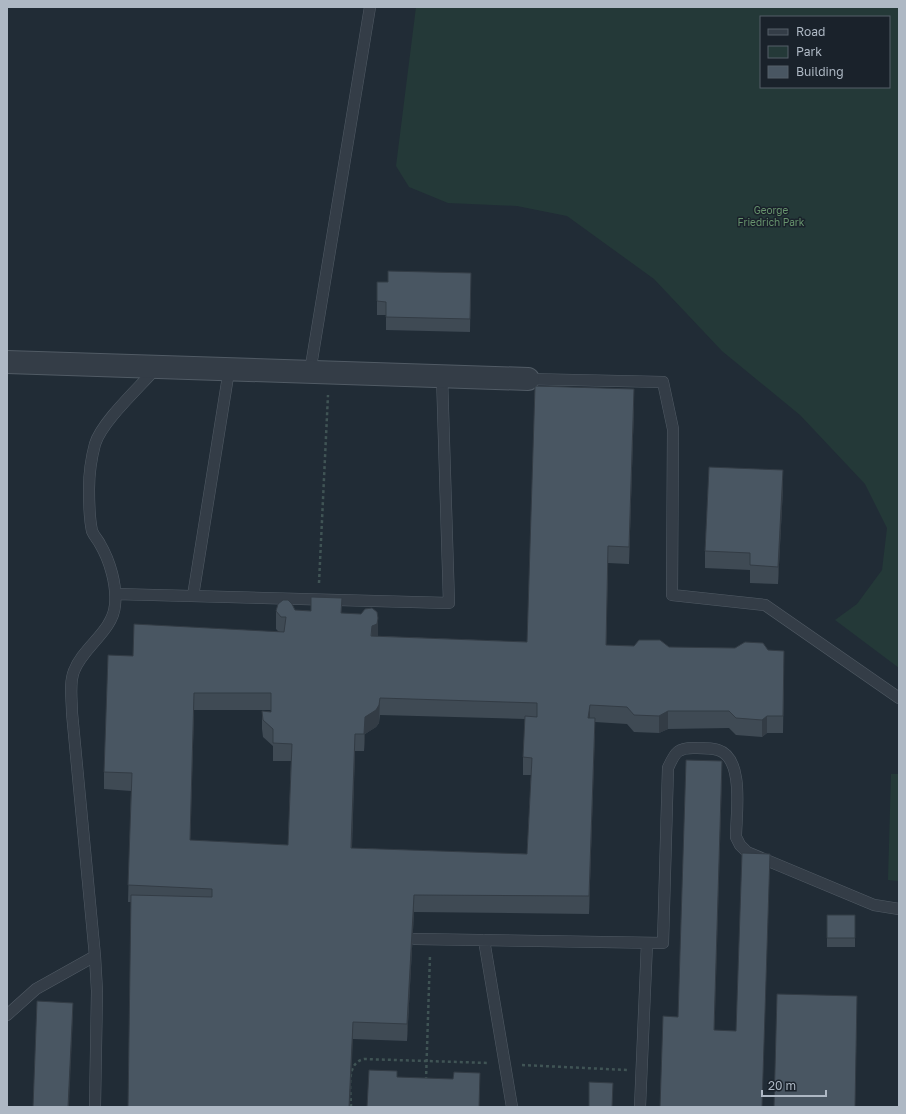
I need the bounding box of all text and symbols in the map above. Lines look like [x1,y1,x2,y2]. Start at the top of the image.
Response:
legend [760,16,890,88]
text: Road [796,24,825,39]
text: Park [796,44,822,59]
text: Building [796,64,844,79]
park label: George Friedrich Park [738,204,805,228]
scale bar [762,1072,826,1098]
text: 20 m [768,1078,796,1093]

